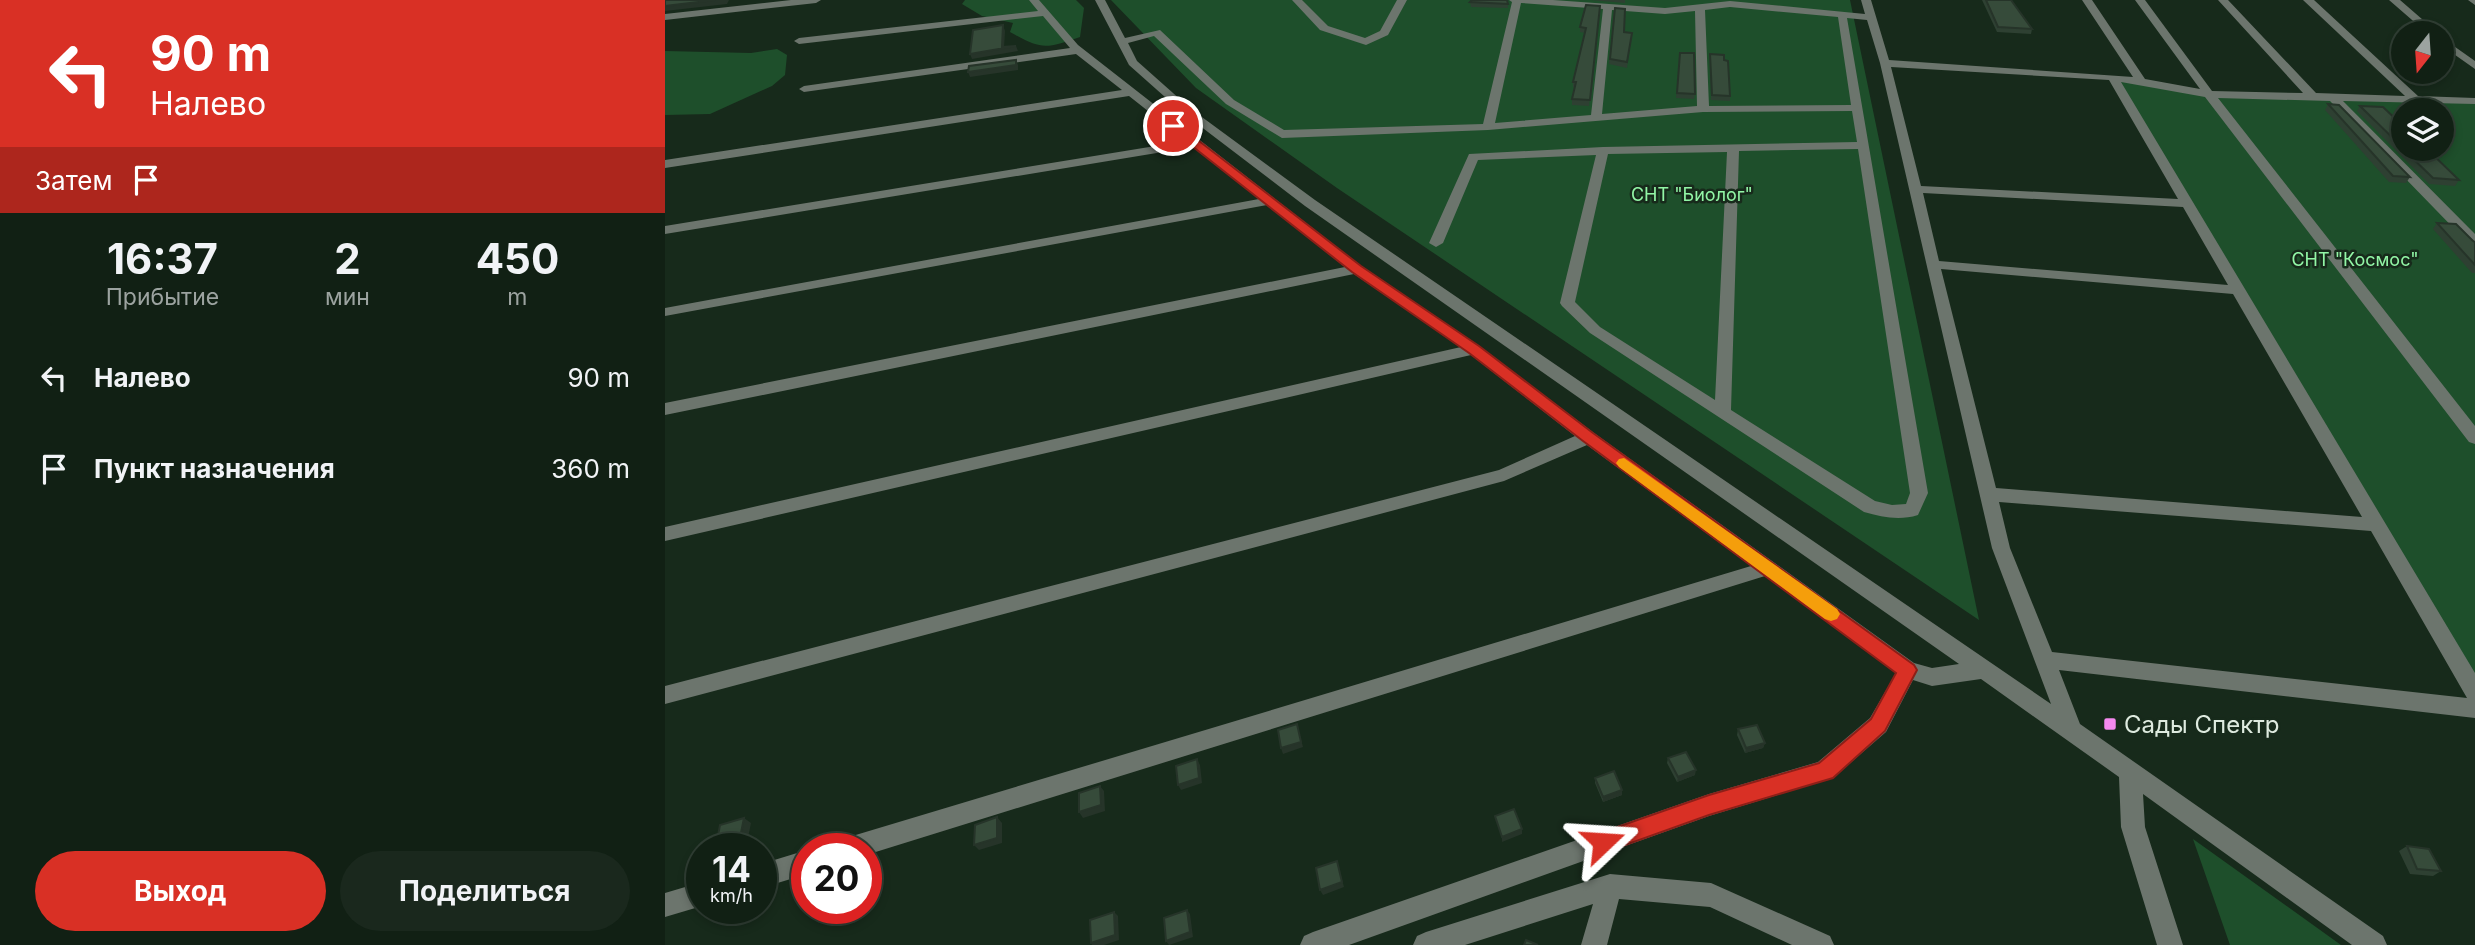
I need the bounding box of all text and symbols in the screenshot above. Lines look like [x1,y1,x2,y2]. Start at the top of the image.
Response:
north arrow [2391,21,2453,84]
map controls [2391,21,2454,161]
text: 90 m [150,24,271,83]
icon: left [35,28,126,119]
text: Налево [150,84,266,123]
pin [1143,96,1203,156]
button: layers [2391,98,2454,161]
icon: arrive [1154,107,1192,145]
icon: arrive [127,161,165,199]
text: Затем [35,165,113,196]
park label: СНТ "Биолог" [1631,184,1753,205]
text: 16:37 [107,233,218,284]
text: 2 [334,233,361,284]
text: 450 [476,233,559,284]
park label: СНТ "Космос" [2291,249,2419,270]
text: Прибытие [106,283,219,311]
text: мин [325,283,370,311]
text: m [507,283,528,311]
icon: left [35,359,73,397]
text: Налево [94,362,191,393]
text: 90 m [567,362,630,393]
icon: arrive [35,450,73,488]
text: Пункт назначения [94,453,335,484]
text: 360 m [551,453,630,484]
place label: Сады Спектр [2124,710,2279,739]
marker: Сады Спектр [2102,716,2118,732]
position arrow [1566,805,1640,879]
speed limit sign: 20 [791,833,882,924]
text: 14 [712,848,751,890]
button: Выход [35,851,326,931]
button: Поделиться [340,851,630,931]
text: km/h [710,885,753,906]

